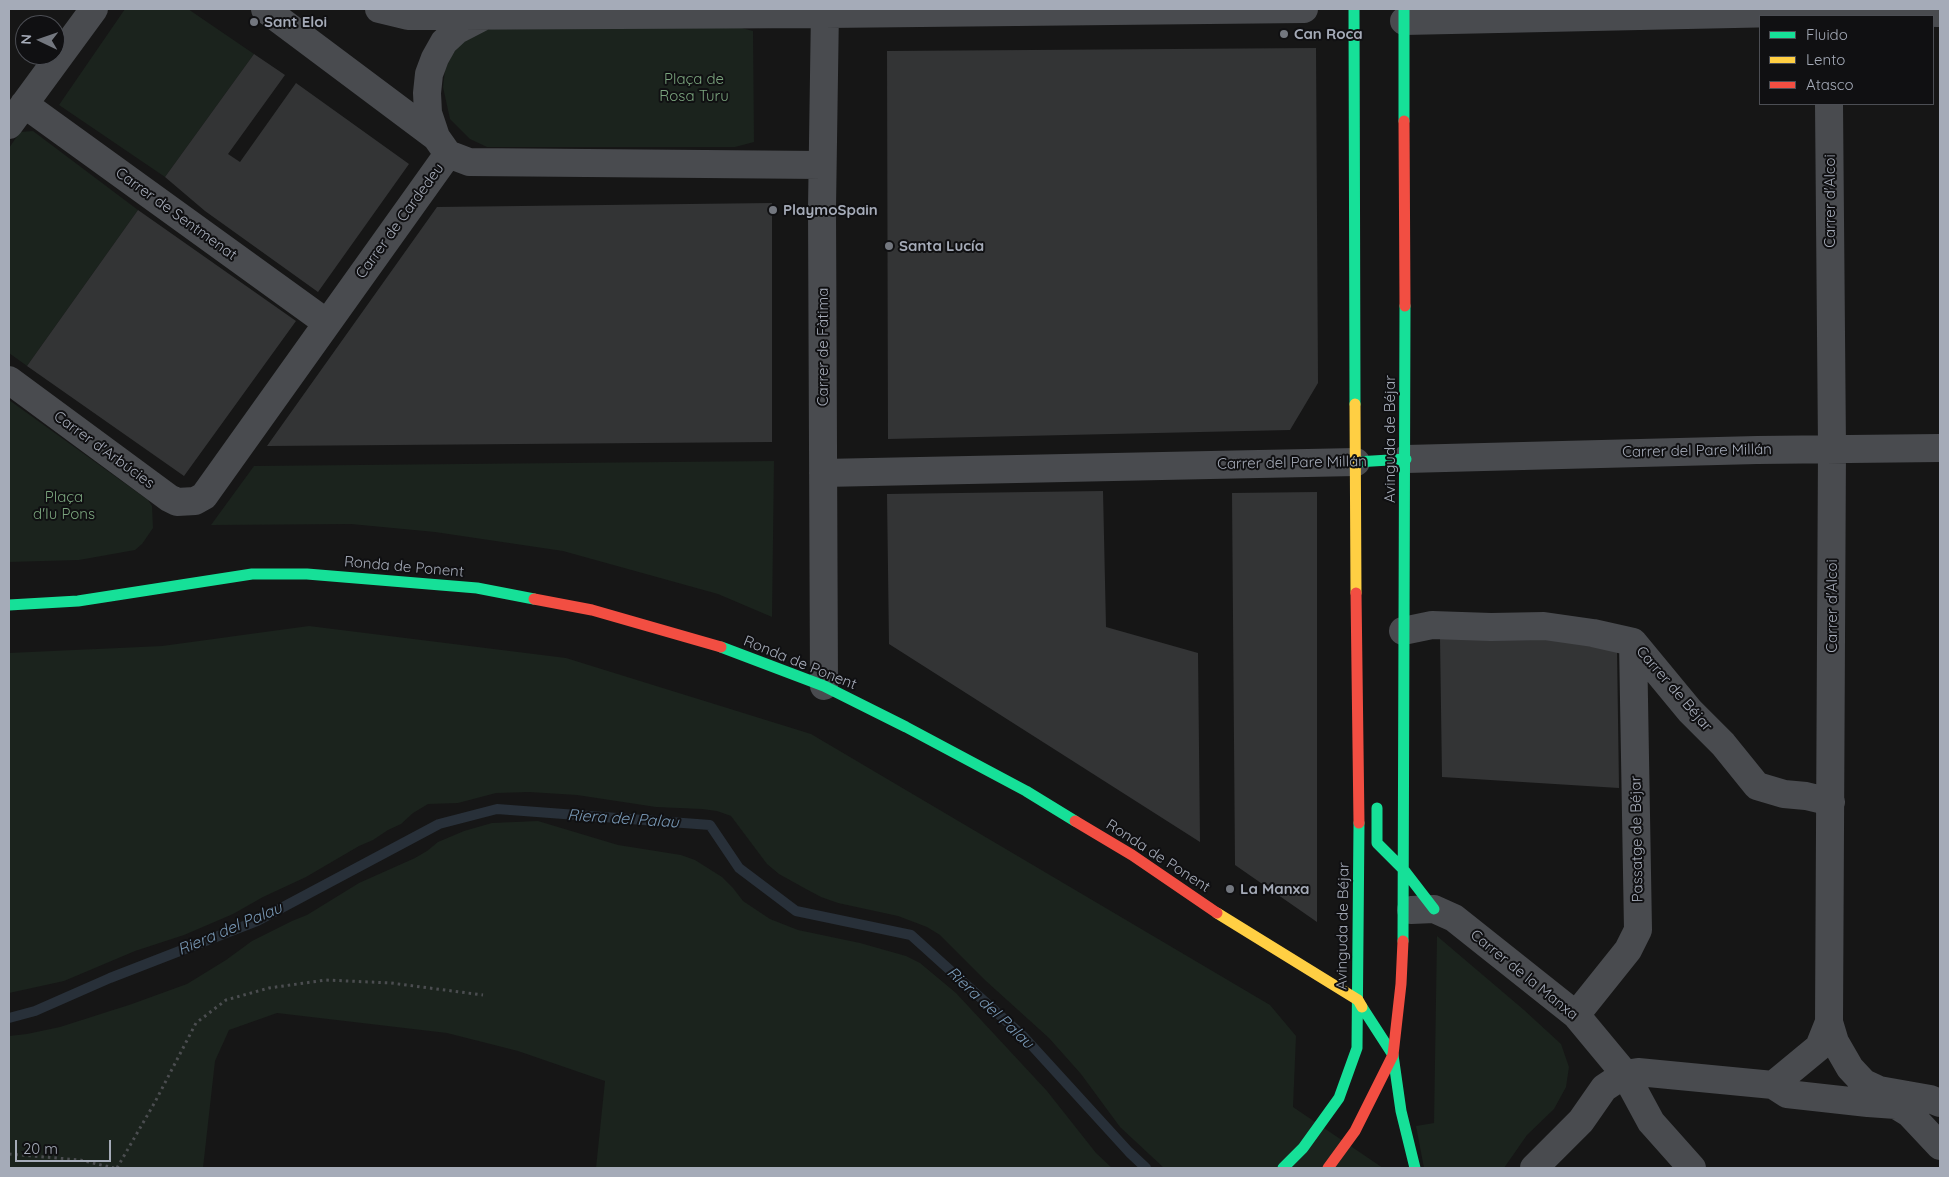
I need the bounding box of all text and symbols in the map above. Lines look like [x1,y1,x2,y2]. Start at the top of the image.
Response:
place label: Sant Eloi [264,13,327,31]
north arrow [15,15,65,65]
legend [1759,15,1934,105]
marker: Sant Eloi [248,16,260,28]
place label: Can Roca [1294,25,1363,43]
text: Fluido [1806,25,1848,44]
marker: Can Roca [1278,28,1290,40]
text: N [17,34,35,45]
text: Lento [1806,50,1845,69]
park label: Plaça de Rosa Turu [659,70,729,105]
text: Atasco [1806,75,1854,94]
street label: Carrer d'Alcoi [1821,154,1839,248]
street label: Carrer de Cardedeu [352,160,448,282]
street label: Carrer de Sentmenat [112,164,240,264]
place label: PlaymoSpain [783,201,878,219]
marker: PlaymoSpain [767,204,779,216]
place label: Santa Lucía [899,237,984,255]
marker: Santa Lucía [883,240,895,252]
street label: Carrer de Fàtima [814,288,832,406]
street label: Avinguda de Béjar [1381,375,1399,503]
street label: Carrer d'Arbúcies [50,407,158,493]
street label: Carrer del Pare Millán [1622,441,1772,461]
street label: Carrer del Pare Millán [1217,453,1367,473]
park label: Plaça d'Iu Pons [33,488,95,523]
street label: Ronda de Ponent [343,553,465,581]
street label: Carrer d'Alcoi [1823,559,1841,653]
street label: Ronda de Ponent [741,632,859,694]
street label: Carrer de Béjar [1632,643,1716,735]
street label: Passatge de Béjar [1627,776,1647,902]
water label: Riera del Palau [567,806,679,832]
street label: Ronda de Ponent [1103,816,1213,896]
street label: Avinguda de Béjar [1333,862,1353,990]
place label: La Manxa [1240,880,1309,898]
marker: La Manxa [1224,883,1236,895]
water label: Riera del Palau [175,898,285,960]
street label: Carrer de la Manxa [1467,926,1581,1024]
water label: Riera del Palau [943,963,1037,1053]
scale bar [18,1130,114,1162]
text: 20 m [23,1139,58,1158]

